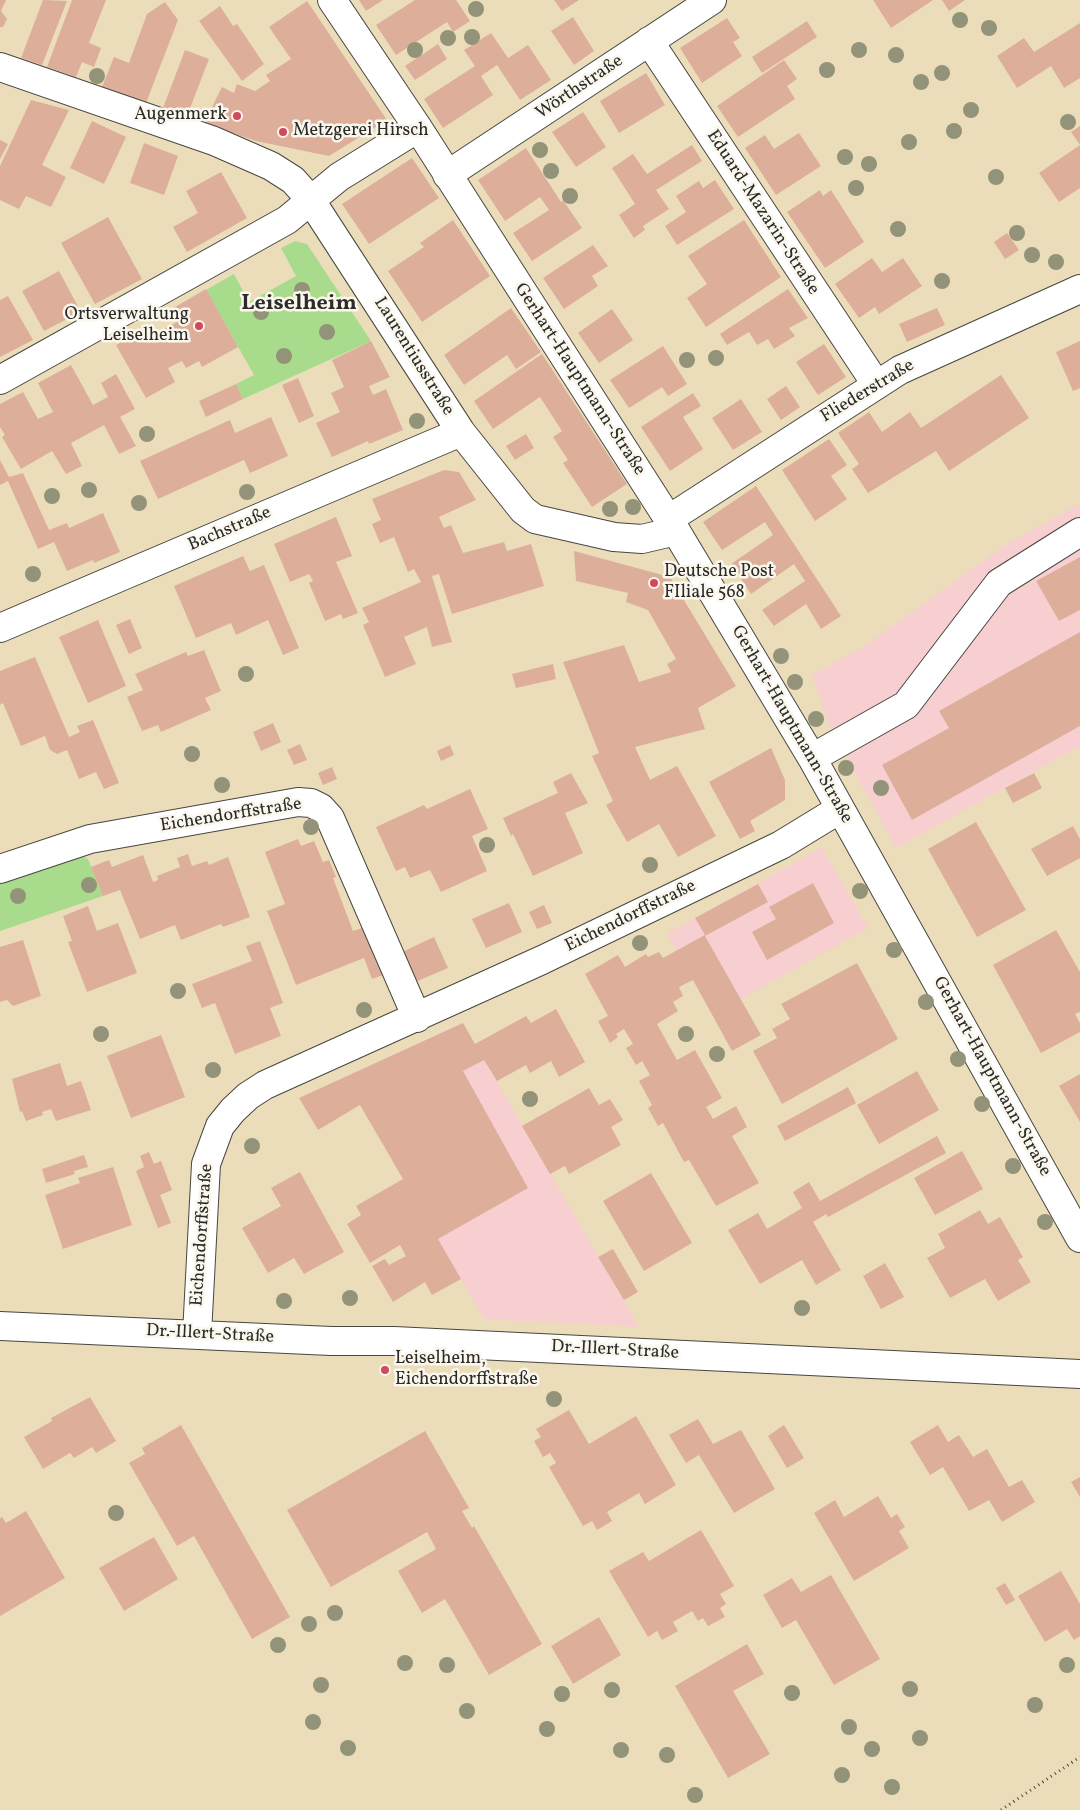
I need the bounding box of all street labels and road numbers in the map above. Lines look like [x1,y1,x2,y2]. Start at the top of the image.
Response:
street label: Wörthstraße [532,51,628,125]
street label: Eduard-Mazarin-Straße [701,127,823,299]
street label: Gerhart-Hauptmann-Straße [509,280,649,480]
street label: Laurentiusstraße [368,294,458,420]
street label: Fliederstraße [817,356,919,428]
street label: Bachstraße [185,503,275,557]
street label: Gerhart-Hauptmann-Straße [725,622,857,828]
street label: Eichendorffstraße [159,794,303,838]
street label: Eichendorffstraße [562,876,700,958]
street label: Gerhart-Hauptmann-Straße [927,973,1055,1181]
street label: Eichendorffstraße [187,1163,219,1307]
street label: Dr.-Illert-Straße [145,1321,275,1349]
street label: Dr.-Illert-Straße [550,1337,680,1365]

